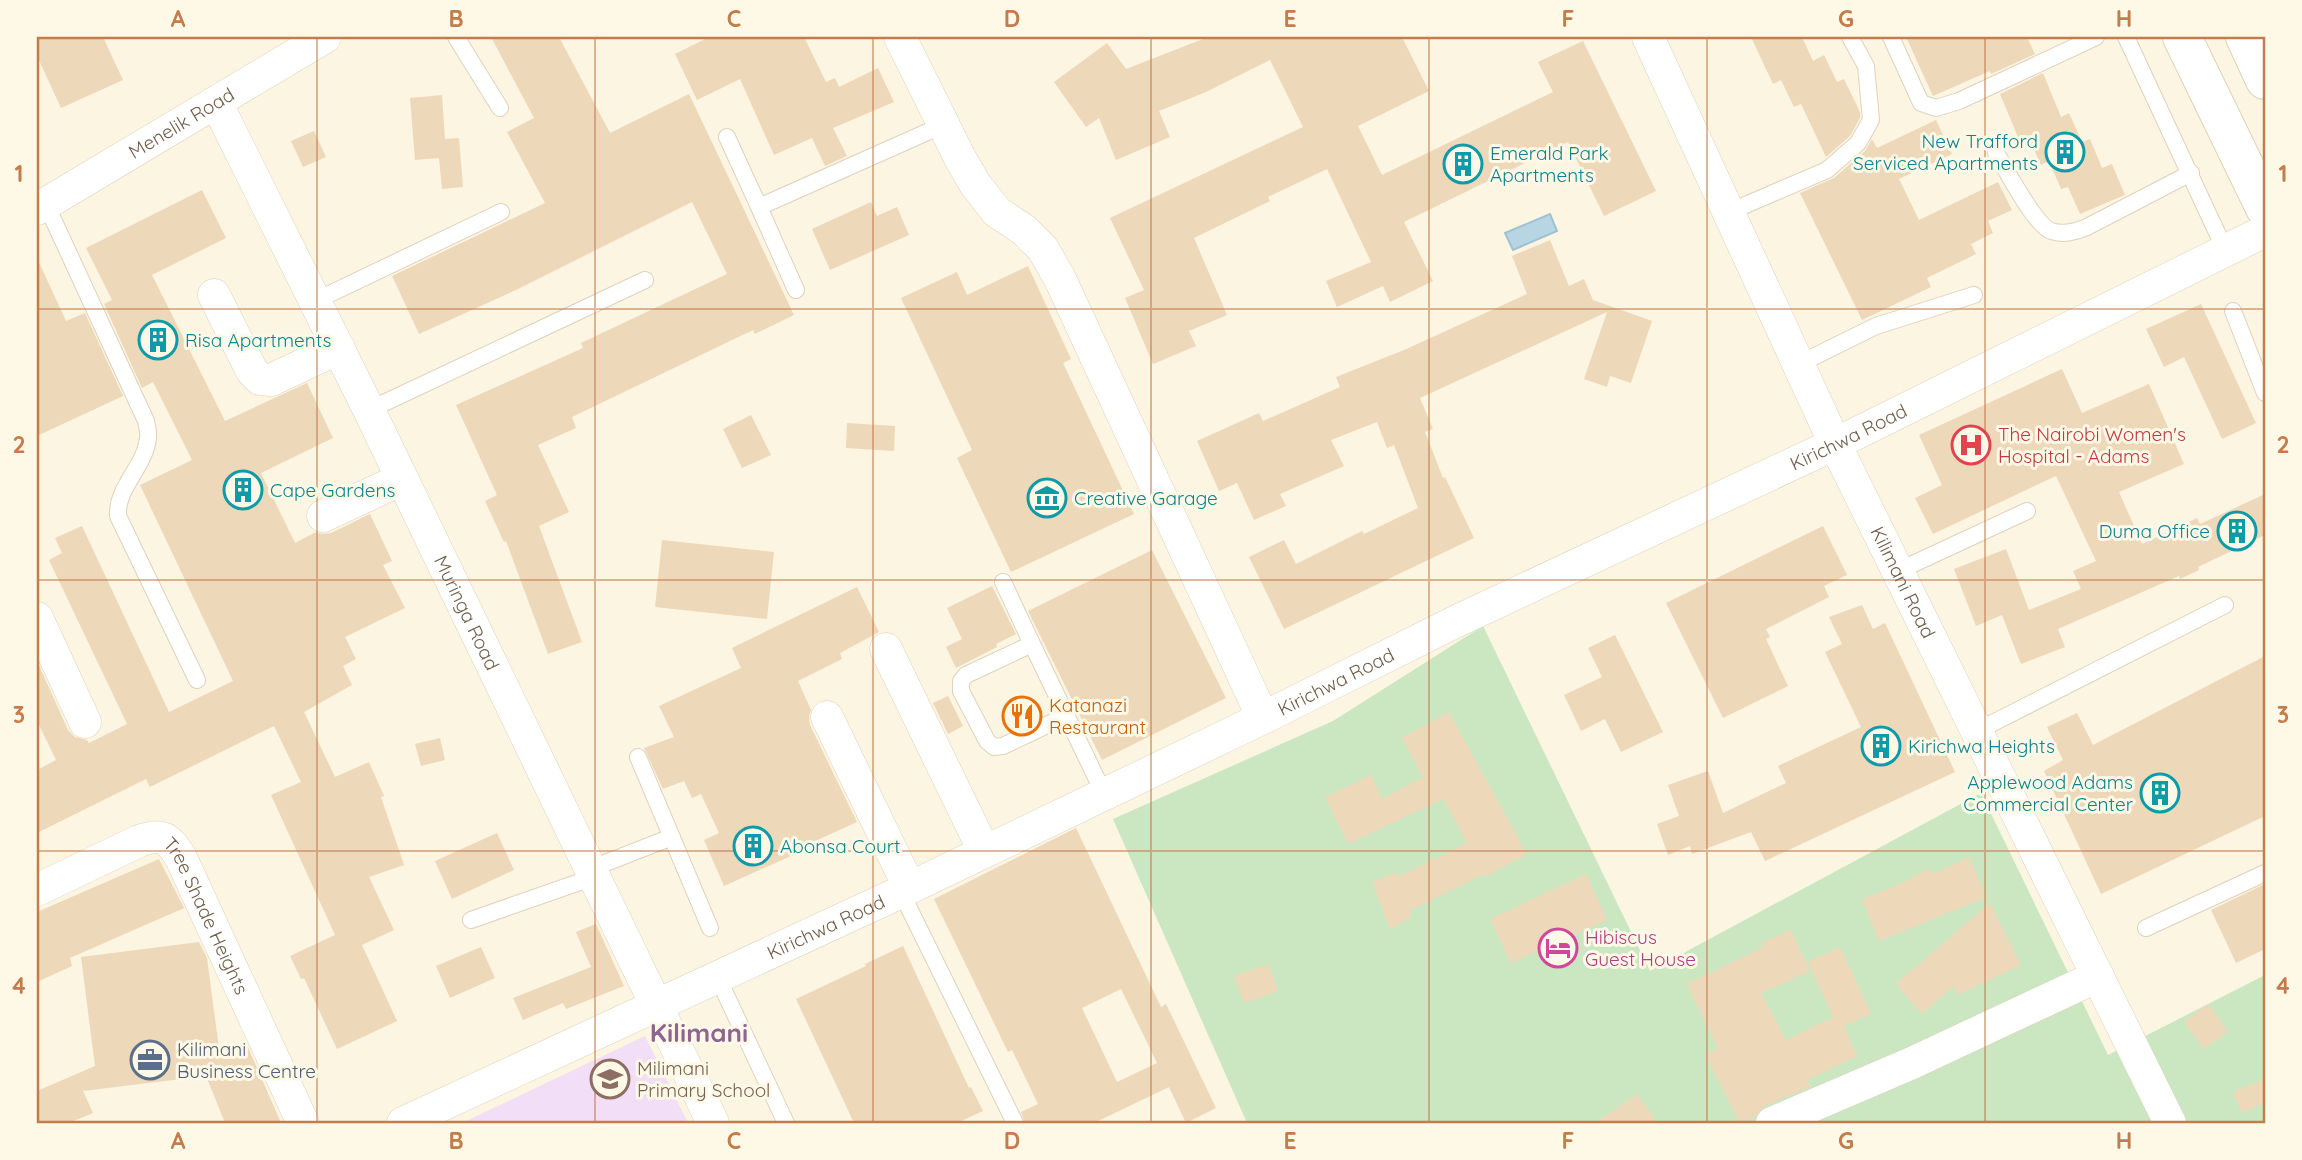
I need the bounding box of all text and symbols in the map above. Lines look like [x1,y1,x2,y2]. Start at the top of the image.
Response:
text: A [171,4,186,33]
text: B [448,4,464,33]
text: C [727,4,741,33]
text: D [1004,4,1020,33]
text: E [1283,4,1297,33]
text: F [1562,4,1574,33]
text: G [1838,4,1854,33]
text: H [2116,4,2132,33]
street label: Menelik Road [124,82,239,164]
place label: New Trafford Serviced Apartments [1853,129,2038,175]
building icon: New Trafford Serviced Apartments [2044,131,2086,173]
place label: Emerald Park Apartments [1490,141,1609,187]
building icon: Emerald Park Apartments [1442,143,1484,185]
text: 1 [15,159,23,188]
text: 1 [2279,159,2287,188]
building icon: Risa Apartments [137,319,179,361]
place label: Risa Apartments [185,328,332,352]
street label: Kirichwa Road [1786,398,1911,475]
place label: The Nairobi Women's Hospital - Adams [1998,422,2186,468]
hospital icon: The Nairobi Women's Hospital - Adams [1950,424,1992,466]
text: 2 [12,430,26,459]
text: 2 [2276,430,2290,459]
building icon: Cape Gardens [222,469,264,511]
museum icon: Creative Garage [1026,477,1068,519]
place label: Cape Gardens [270,478,395,502]
place label: Creative Garage [1074,486,1218,510]
building icon: Duma Office [2216,510,2258,552]
place label: Duma Office [2099,519,2210,543]
street label: Kilimani Road [1866,522,1941,642]
street label: Muringa Road [429,551,505,674]
street label: Kirichwa Road [1274,642,1398,721]
place label: Katanazi Restaurant [1049,693,1146,739]
restaurant icon: Katanazi Restaurant [1001,695,1043,737]
text: 3 [13,700,25,729]
text: 3 [2277,700,2289,729]
building icon: Kirichwa Heights [1860,725,1902,767]
place label: Kirichwa Heights [1908,734,2055,758]
place label: Applewood Adams Commercial Center [1963,770,2134,816]
building icon: Applewood Adams Commercial Center [2139,772,2181,814]
building icon: Abonsa Court [732,825,774,867]
street label: Tree Shade Heights [159,832,254,998]
place label: Abonsa Court [780,834,900,858]
street label: Kirichwa Road [763,889,888,965]
place label: Hibiscus Guest House [1585,925,1696,971]
hotel icon: Hibiscus Guest House [1537,927,1579,969]
text: 4 [12,971,26,1000]
text: 4 [2276,971,2290,1000]
district label: Kilimani [650,1016,748,1049]
place label: Kilimani Business Centre [177,1037,316,1083]
office icon: Kilimani Business Centre [129,1039,171,1081]
place label: Milimani Primary School [637,1056,770,1102]
school or university icon: Milimani Primary School [589,1058,631,1100]
text: A [171,1126,186,1155]
text: B [448,1126,464,1155]
text: C [727,1126,741,1155]
text: D [1004,1126,1020,1155]
text: E [1283,1126,1297,1155]
text: F [1562,1126,1574,1155]
text: G [1838,1126,1854,1155]
text: H [2116,1126,2132,1155]

